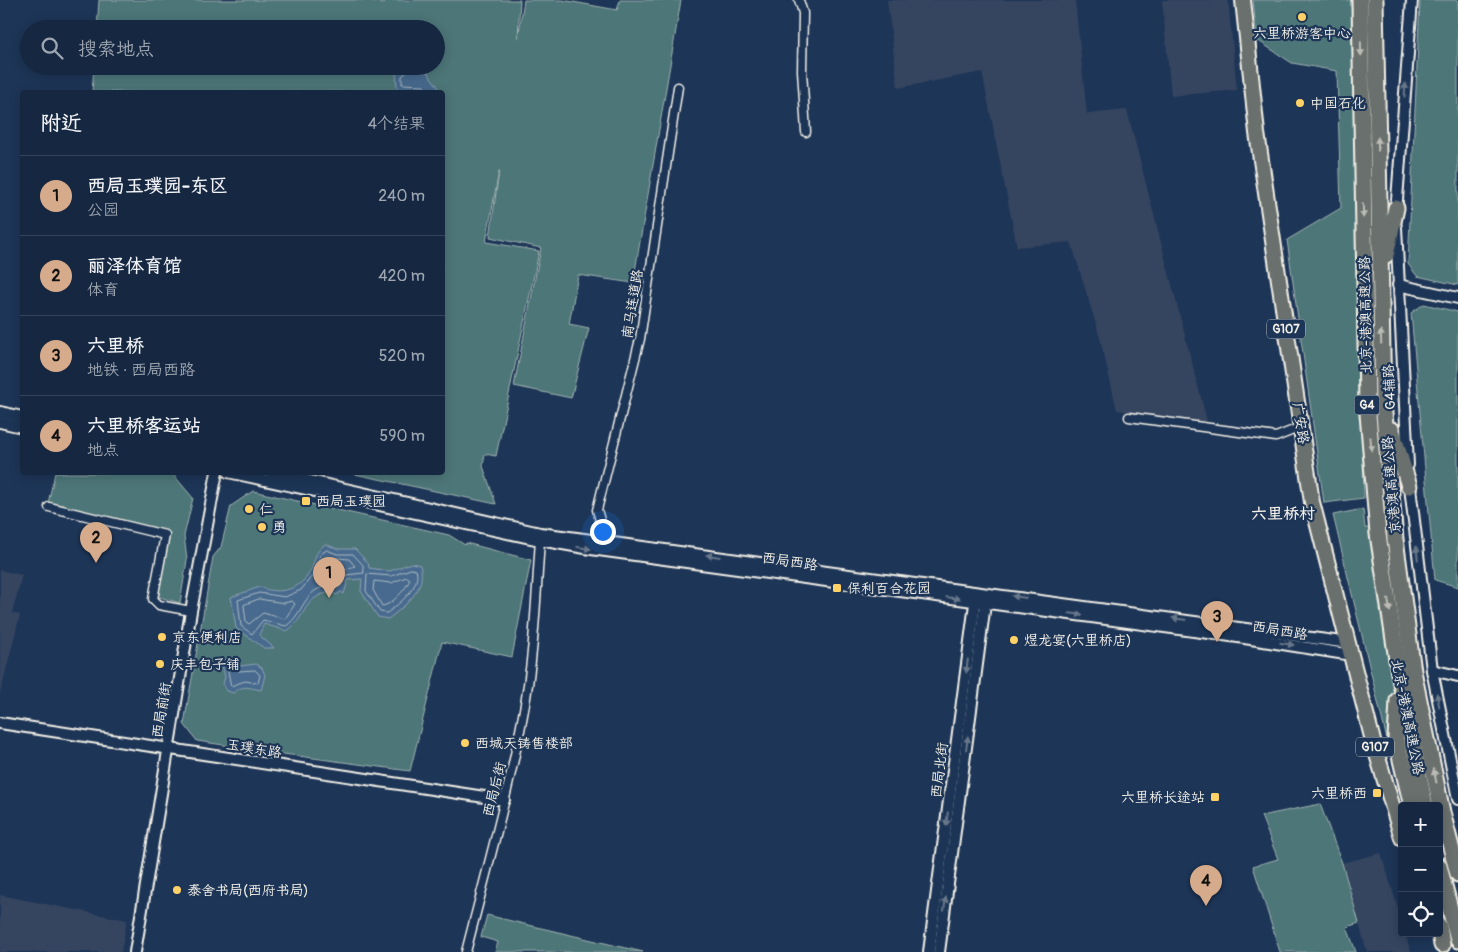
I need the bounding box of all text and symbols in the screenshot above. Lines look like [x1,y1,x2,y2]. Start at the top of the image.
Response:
marker: 六里桥游客中心 [1296,11,1308,23]
search box [20,20,445,75]
place label: 六里桥游客中心 [1253,25,1351,42]
icon: search [38,34,66,62]
text: 搜索地点 [78,37,154,61]
one-way arrow [1357,41,1365,57]
one-way arrow [1401,82,1409,98]
place label: 中国石化 [1310,95,1366,112]
marker: 中国石化 [1294,97,1306,109]
text: 附近 [40,110,82,137]
text: 4个结果 [368,114,425,134]
one-way arrow [1373,136,1381,152]
text: 西局玉璞园-东区 [87,174,228,198]
text: 1 [53,186,59,206]
text: 240 m [378,186,425,206]
text: 公园 [87,200,119,220]
one-way arrow [1360,203,1368,219]
text: 丽泽体育馆 [87,254,182,278]
street label: 北京-港澳高速公路 [1356,256,1375,374]
text: 2 [52,266,60,286]
text: 420 m [378,266,425,286]
street label: 南马连道路 [619,268,646,340]
text: 体育 [87,280,119,300]
road number: G107 [1267,320,1305,338]
one-way arrow [1377,329,1385,345]
text: 六里桥 [87,334,144,358]
text: 3 [52,346,60,366]
text: 520 m [379,346,425,366]
text: 地铁 · 西局西路 [87,360,195,380]
street label: G4辅路 [1380,364,1399,410]
road number: G4 [1354,396,1380,414]
street label: 广安路 [1289,401,1312,445]
text: 六里桥客运站 [87,414,201,438]
text: 4 [51,426,61,446]
text: 590 m [379,426,425,446]
street label: 京港澳高速公路 [1379,435,1404,535]
one-way arrow [1367,436,1375,452]
text: 地点 [87,440,119,460]
place label: 西局玉璞园 [316,493,386,510]
marker: 西局玉璞园 [300,495,312,507]
place label: 仁 [259,501,273,518]
marker: 仁 [243,503,255,515]
district label: 六里桥村 [1251,504,1315,524]
place label: 勇 [272,519,286,536]
your location [590,519,616,545]
marker: 勇 [256,521,268,533]
pin: 2 [80,522,112,563]
one-way arrow [576,544,592,552]
one-way arrow [1413,544,1421,560]
street label: 西局西路 [761,549,819,574]
one-way arrow [705,552,721,560]
pin: 1 [313,557,345,598]
place label: 保利百合花园 [847,580,931,597]
marker: 保利百合花园 [831,582,843,594]
one-way arrow [1010,592,1026,600]
one-way arrow [945,594,961,602]
one-way arrow [1385,597,1393,613]
pin: 3 [1201,601,1233,642]
one-way arrow [1068,611,1084,619]
one-way arrow [1171,615,1187,623]
street label: 西局西路 [1251,618,1309,643]
place label: 京东便利店 [172,629,242,646]
marker: 京东便利店 [156,631,168,643]
place label: 煜龙宴(六里桥店) [1024,632,1131,649]
marker: 煜龙宴(六里桥店) [1008,634,1020,646]
one-way arrow [1279,641,1295,649]
place label: 庆丰包子铺 [170,656,240,673]
marker: 庆丰包子铺 [154,658,166,670]
street label: 北京-港澳高速公路 [1388,658,1427,777]
one-way arrow [963,659,971,675]
street label: 西局前街 [149,681,174,739]
one-way arrow [1434,692,1442,708]
one-way arrow [963,734,971,750]
place label: 西城天铸售楼部 [475,735,573,752]
street label: 玉璞东路 [225,736,283,761]
marker: 西城天铸售楼部 [459,737,471,749]
road number: G107 [1356,738,1394,756]
street label: 西局北街 [928,741,951,799]
street label: 西局后街 [479,760,510,818]
one-way arrow [1430,767,1438,783]
place label: 六里桥西 [1311,785,1367,802]
marker: 六里桥西 [1371,787,1383,799]
place label: 六里桥长途站 [1121,789,1205,806]
marker: 六里桥长途站 [1209,791,1221,803]
map controls [1398,802,1443,937]
button: + [1398,802,1443,847]
one-way arrow [943,811,951,827]
button: − [1398,847,1443,892]
pin: 4 [1190,865,1222,906]
place label: 泰舍书局(西府书局) [187,882,308,899]
marker: 泰舍书局(西府书局) [171,884,183,896]
button: locate [1398,892,1443,937]
one-way arrow [941,895,949,911]

